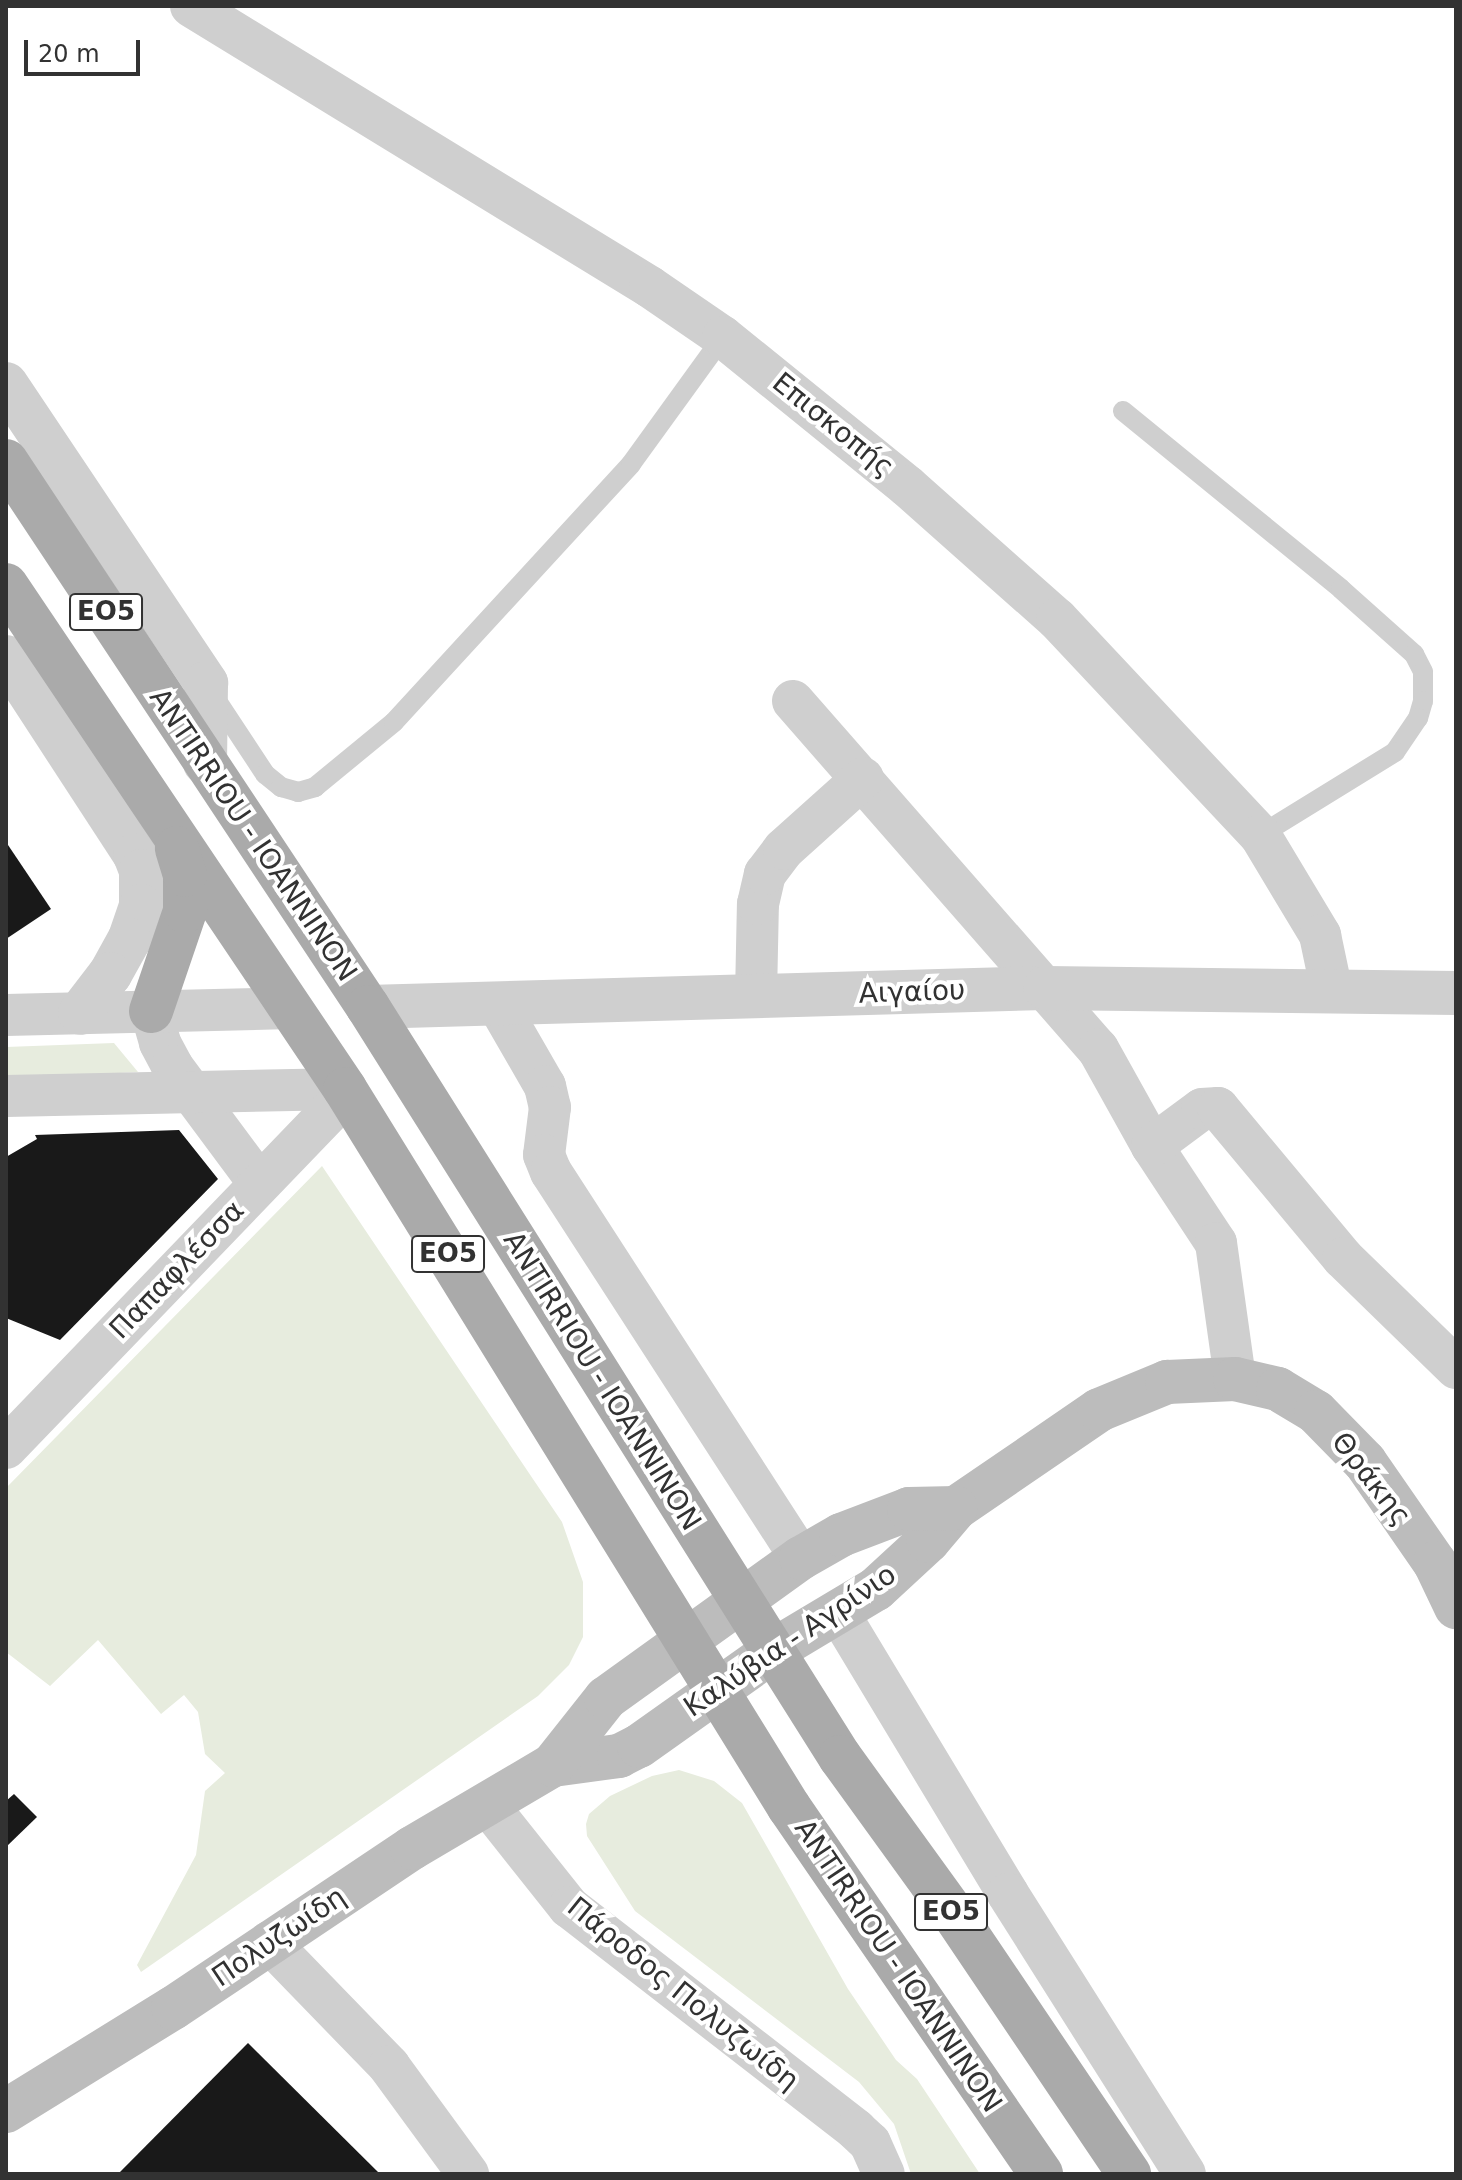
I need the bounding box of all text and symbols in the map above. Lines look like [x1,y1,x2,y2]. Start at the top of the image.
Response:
scale bar [28,24,144,74]
text: 20 m [38,40,100,68]
street label: Επισκοπής [766,366,900,484]
road number: ΕΟ5 [68,590,144,634]
street label: ANTIRRIOU - IOANNINON [142,682,364,988]
street label: Αιγαίου [858,973,966,1011]
street label: Παπαφλέσσα [103,1194,251,1346]
street label: ANTIRRIOU - IOANNINON [496,1225,708,1537]
road number: ΕΟ5 [410,1232,486,1276]
street label: Θράκης [1324,1426,1418,1532]
street label: Καλύβια - Αγρίνιο [678,1558,902,1724]
street label: ANTIRRIOU - IOANNINON [787,1813,1009,2119]
street label: Πολυζωίδη [206,1880,352,1994]
street label: Πάροδος Πολυζωίδη [561,1890,805,2098]
road number: ΕΟ5 [913,1890,989,1934]

